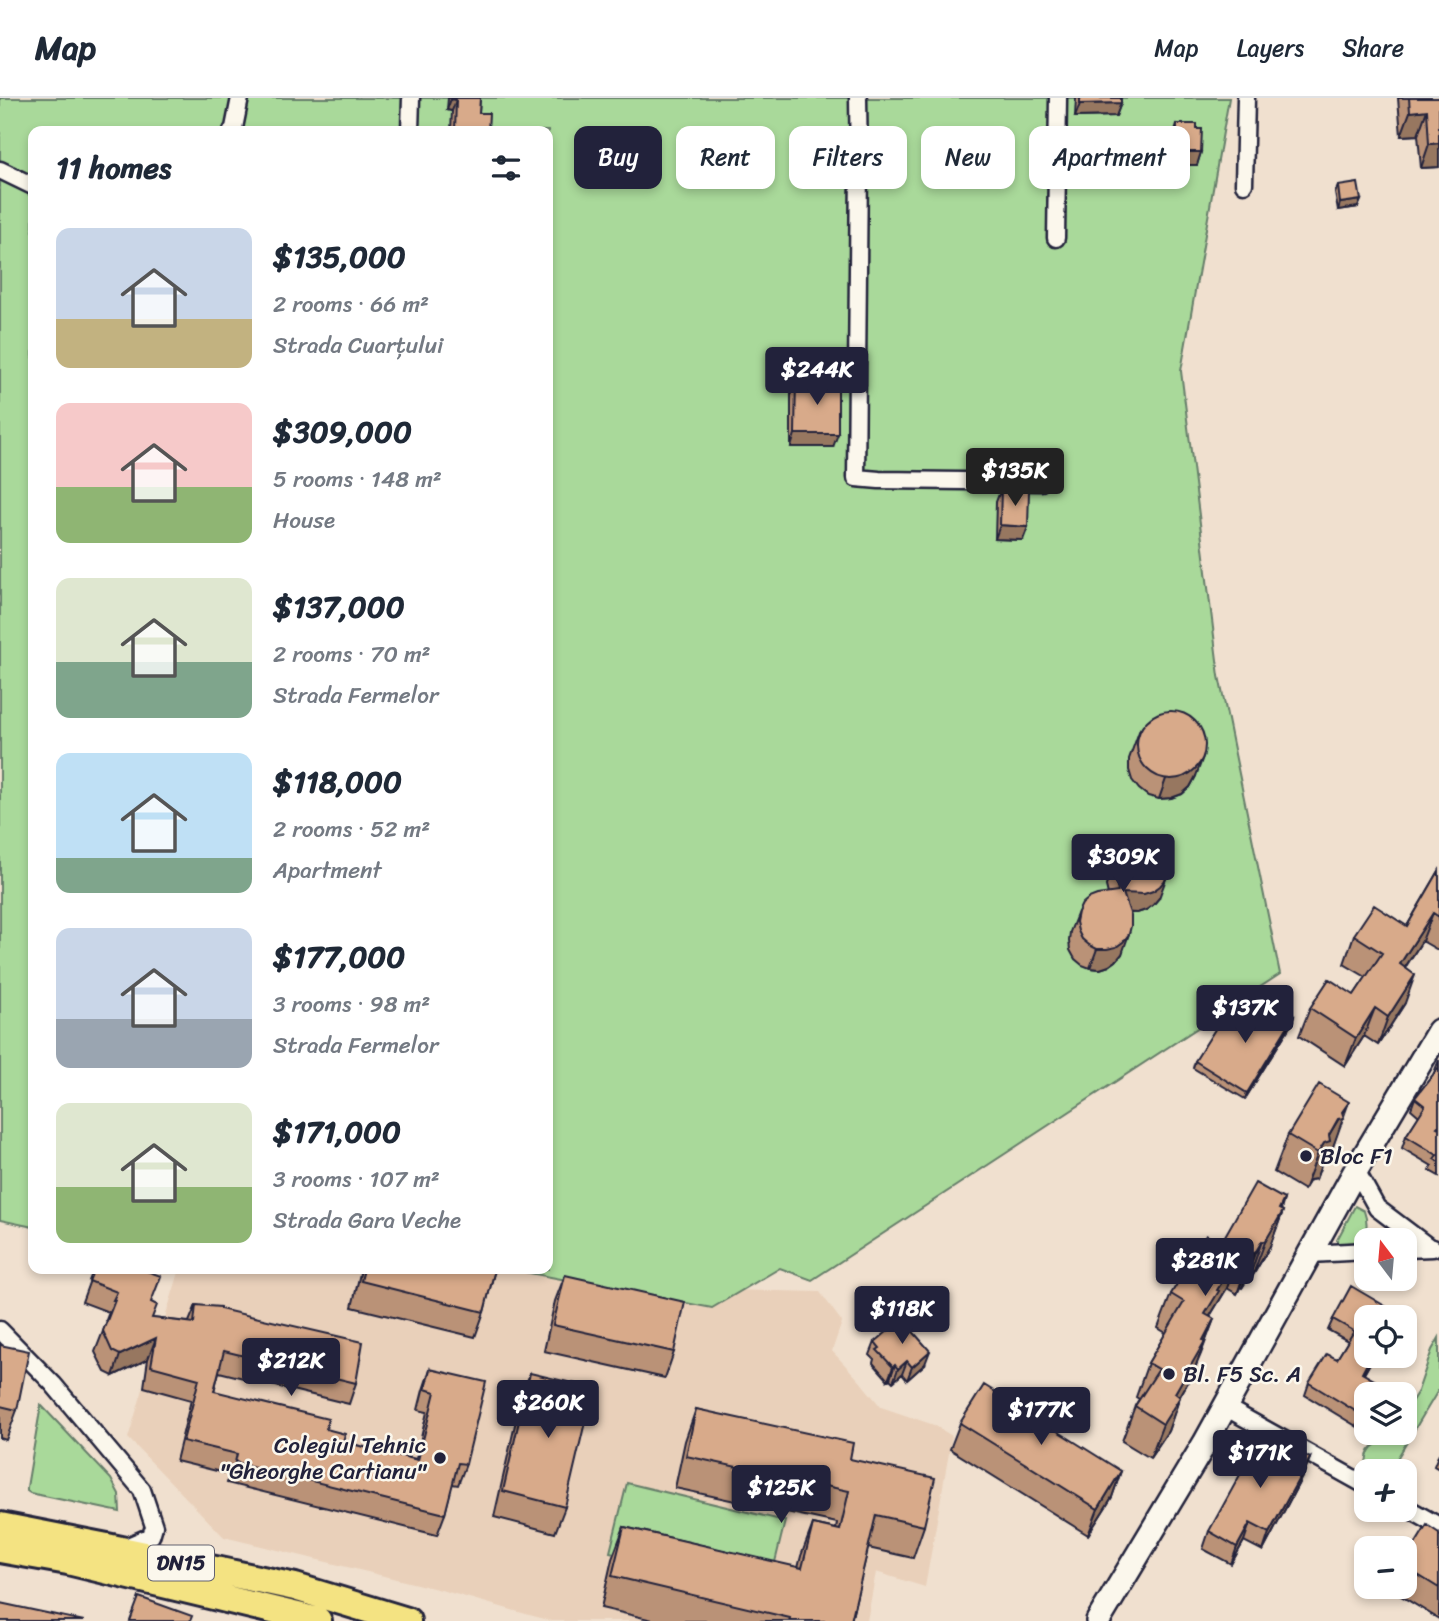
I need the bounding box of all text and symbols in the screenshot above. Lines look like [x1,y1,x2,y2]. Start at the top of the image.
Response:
text: Map [35,19,96,77]
text: Map [1154,27,1199,69]
text: Layers [1237,27,1304,69]
text: Share [1342,27,1404,69]
chip: Buy [574,126,662,189]
chip: Rent [676,126,775,189]
chip: Filters [789,126,907,189]
chip: New [921,126,1015,189]
chip: Apartment [1029,126,1190,189]
text: 11 homes [56,141,171,195]
icon: filters [487,149,525,187]
text: $135,000 [273,230,406,284]
icon: home [112,256,196,340]
text: 2 rooms · 66 m² [273,284,429,325]
text: Strada Cuarțului [273,325,443,366]
pin: $244K [768,348,866,407]
text: $244K [781,349,853,390]
text: $309,000 [273,405,412,459]
icon: home [112,431,196,515]
pin: $135K [966,448,1064,508]
text: $135K [982,450,1048,491]
text: 5 rooms · 148 m² [273,459,442,500]
text: House [273,500,335,541]
text: $137,000 [273,580,405,634]
icon: home [112,606,196,690]
text: 2 rooms · 70 m² [273,634,431,675]
text: Strada Fermelor [273,675,438,716]
text: $118,000 [273,755,402,809]
icon: home [112,781,196,865]
text: 2 rooms · 52 m² [273,809,430,850]
pin: $309K [1074,834,1172,894]
text: $309K [1088,836,1158,877]
text: Apartment [273,850,382,891]
text: $177,000 [273,930,405,984]
icon: home [112,956,196,1040]
text: 3 rooms · 98 m² [273,984,430,1025]
pin: $137K [1196,986,1294,1045]
text: $137K [1212,987,1278,1028]
text: Strada Fermelor [273,1025,438,1066]
text: $171,000 [273,1105,401,1159]
icon: home [112,1131,196,1215]
place label: Bloc F1 [1320,1136,1393,1177]
marker: Bloc F1 [1298,1148,1314,1164]
text: 3 rooms · 107 m² [273,1159,440,1200]
text: Strada Gara Veche [273,1200,461,1241]
north arrow [1354,1228,1418,1292]
map controls [1354,1228,1417,1599]
pin: $281K [1156,1238,1254,1298]
text: $281K [1172,1240,1238,1281]
pin: $118K [853,1286,951,1346]
text: $118K [870,1288,934,1329]
button: locate [1354,1305,1417,1368]
pin: $212K [242,1338,340,1398]
text: $212K [258,1340,324,1381]
place label: Bl. F5 Sc. A [1183,1354,1301,1395]
marker: Bl. F5 Sc. A [1161,1366,1177,1382]
pin: $260K [499,1380,597,1440]
text: $260K [513,1382,583,1423]
button: layers [1354,1382,1417,1445]
pin: $177K [992,1388,1090,1447]
text: $177K [1008,1389,1074,1430]
place label: Colegiul Tehnic "Gheorghe Cartianu" [220,1425,428,1492]
pin: $171K [1211,1430,1309,1490]
text: $171K [1229,1432,1291,1473]
marker: Colegiul Tehnic "Gheorghe Cartianu" [432,1450,448,1466]
button: + [1354,1459,1417,1522]
pin: $125K [732,1466,830,1525]
text: $125K [748,1467,814,1508]
button: − [1354,1536,1417,1599]
road number: DN15 [148,1546,214,1580]

